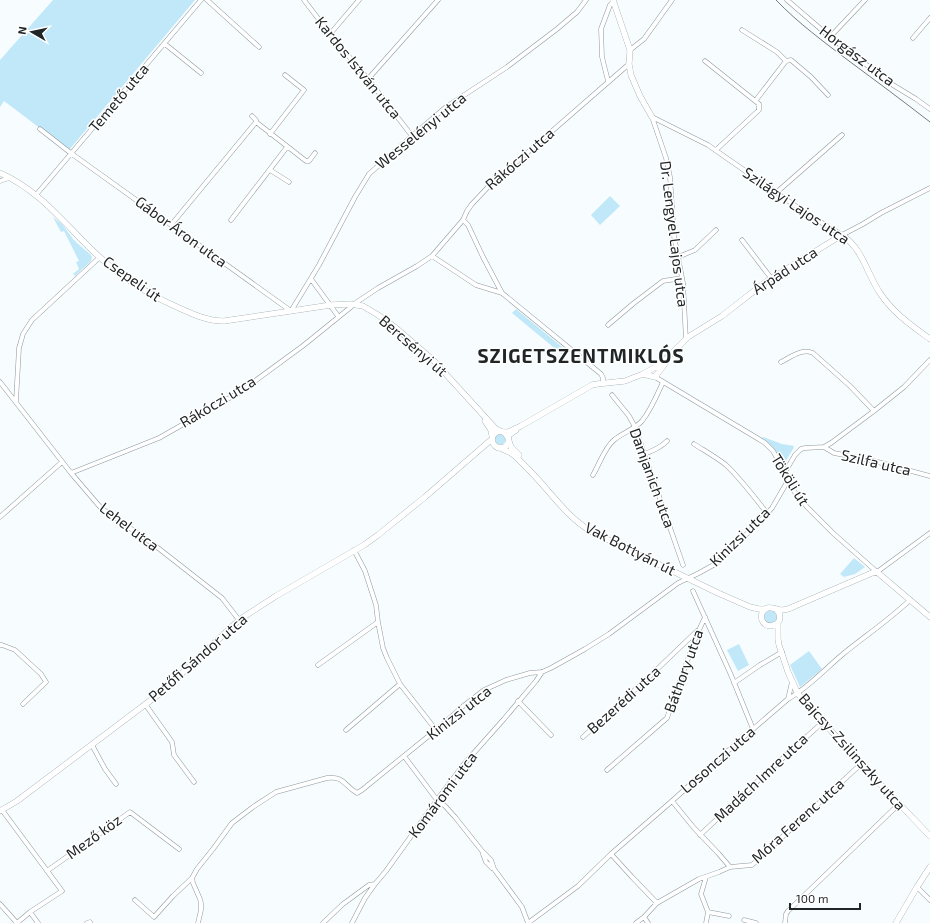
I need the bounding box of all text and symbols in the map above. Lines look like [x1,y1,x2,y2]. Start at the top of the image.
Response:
north arrow [12,12,52,52]
street label: Kardos István utca [312,13,406,122]
street label: Horgász utca [816,21,899,89]
text: N [15,25,29,35]
street label: Temető utca [84,60,152,135]
street label: Wesselényi utca [371,88,469,172]
street label: Rákóczi utca [481,123,557,193]
street label: Dr. Lengyel Lajos utca [656,160,693,308]
street label: Szilágyi Lajos utca [739,163,853,248]
street label: Gábor Áron utca [132,192,231,271]
street label: Árpád utca [748,242,820,298]
street label: Csepeli út [100,252,165,305]
street label: Bercsényi út [376,311,452,380]
district label: SZIGETSZENTMIKLÓS [477,344,685,367]
street label: Rákóczi utca [176,371,259,431]
street label: Damjanich utca [626,425,679,530]
street label: Szilfa utca [839,445,913,479]
street label: Tököli út [768,450,814,509]
street label: Lehel utca [96,498,163,554]
street label: Kinizsi utca [705,503,773,570]
street label: Vak Bottyán út [582,518,679,579]
street label: Petőfi Sándor utca [144,610,250,705]
street label: Báthory utca [660,627,706,715]
street label: Bezerédi utca [583,662,664,737]
street label: Kinizsi utca [422,681,494,743]
street label: Bajcsy-Zsilinszky utca [795,689,910,814]
street label: Losonczi utca [676,722,758,797]
street label: Madách Imre utca [710,729,811,825]
street label: Komáromi utca [404,748,480,841]
street label: Móra Ferenc utca [747,774,847,867]
street label: Mező köz [62,810,125,862]
scale bar [790,885,860,911]
text: 100 m [796,891,828,905]

